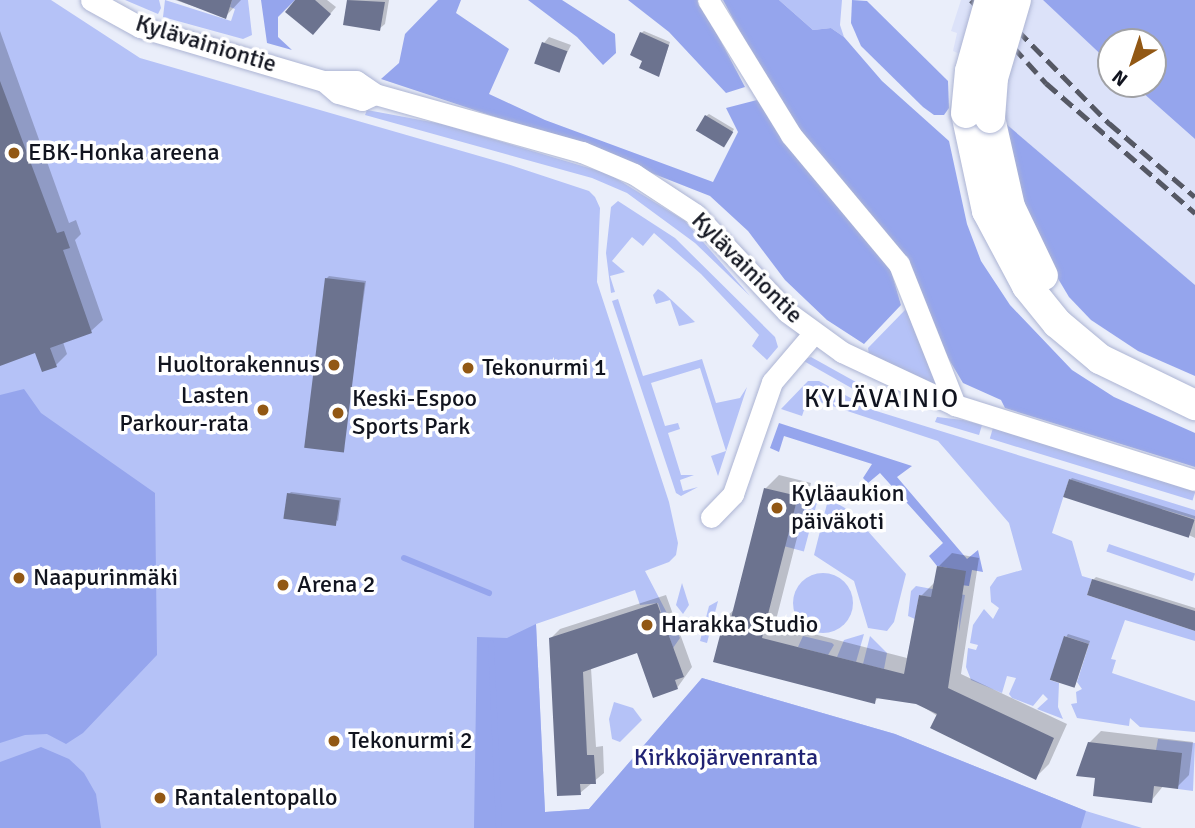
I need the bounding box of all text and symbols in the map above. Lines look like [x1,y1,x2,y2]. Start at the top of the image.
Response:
street label: Kylävainiontie [132,9,280,79]
north arrow [1097,28,1167,98]
text: N [1107,64,1133,91]
place label: EBK-Honka areena [28,139,220,167]
marker: EBK-Honka areena [6,145,22,161]
street label: Kylävainiontie [685,206,809,330]
place label: Huoltorakennus [157,351,320,379]
place label: Tekonurmi 1 [482,354,607,382]
marker: Huoltorakennus [326,357,342,373]
marker: Tekonurmi 1 [460,360,476,376]
place label: Lasten Parkour-rata [119,382,249,438]
district label: KYLÄVAINIO [805,384,959,416]
place label: Keski-Espoo Sports Park [352,385,477,441]
marker: Lasten Parkour-rata [255,402,271,418]
marker: Keski-Espoo Sports Park [330,405,346,421]
place label: Kyläaukion päiväkoti [791,480,905,536]
marker: Kyläaukion päiväkoti [769,500,785,516]
place label: Naapurinmäki [33,564,178,592]
marker: Naapurinmäki [11,570,27,586]
place label: Arena 2 [297,571,376,599]
marker: Arena 2 [275,577,291,593]
place label: Harakka Studio [661,611,818,639]
marker: Harakka Studio [639,617,655,633]
place label: Tekonurmi 2 [348,727,473,755]
marker: Tekonurmi 2 [326,733,342,749]
park label: Kirkkojärvenranta [634,744,818,772]
place label: Rantalentopallo [174,784,338,812]
marker: Rantalentopallo [152,790,168,806]

